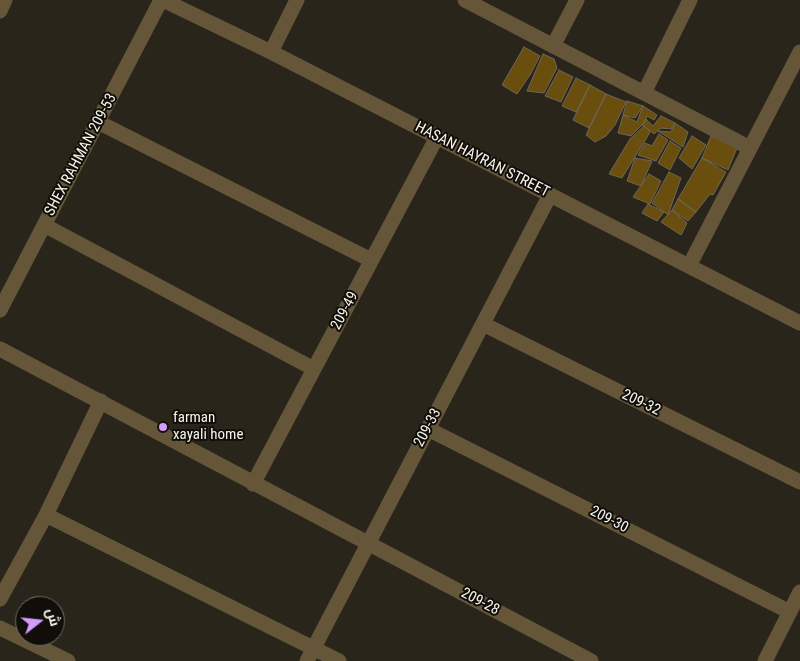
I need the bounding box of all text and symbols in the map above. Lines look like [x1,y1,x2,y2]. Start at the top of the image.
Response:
street label: SHEX RAHMAN 209-53 [41,91,121,219]
street label: HASAN HAYRAN STREET [412,118,552,202]
street label: 209-49 [327,289,363,333]
street label: 209-32 [619,386,663,420]
street label: 209-33 [410,406,446,450]
place label: farman xayali home [173,409,243,444]
marker: farman xayali home [157,421,169,433]
street label: 209-30 [587,503,631,537]
street label: 209-28 [458,584,502,620]
north arrow [15,596,65,646]
text: ش [43,606,64,628]

